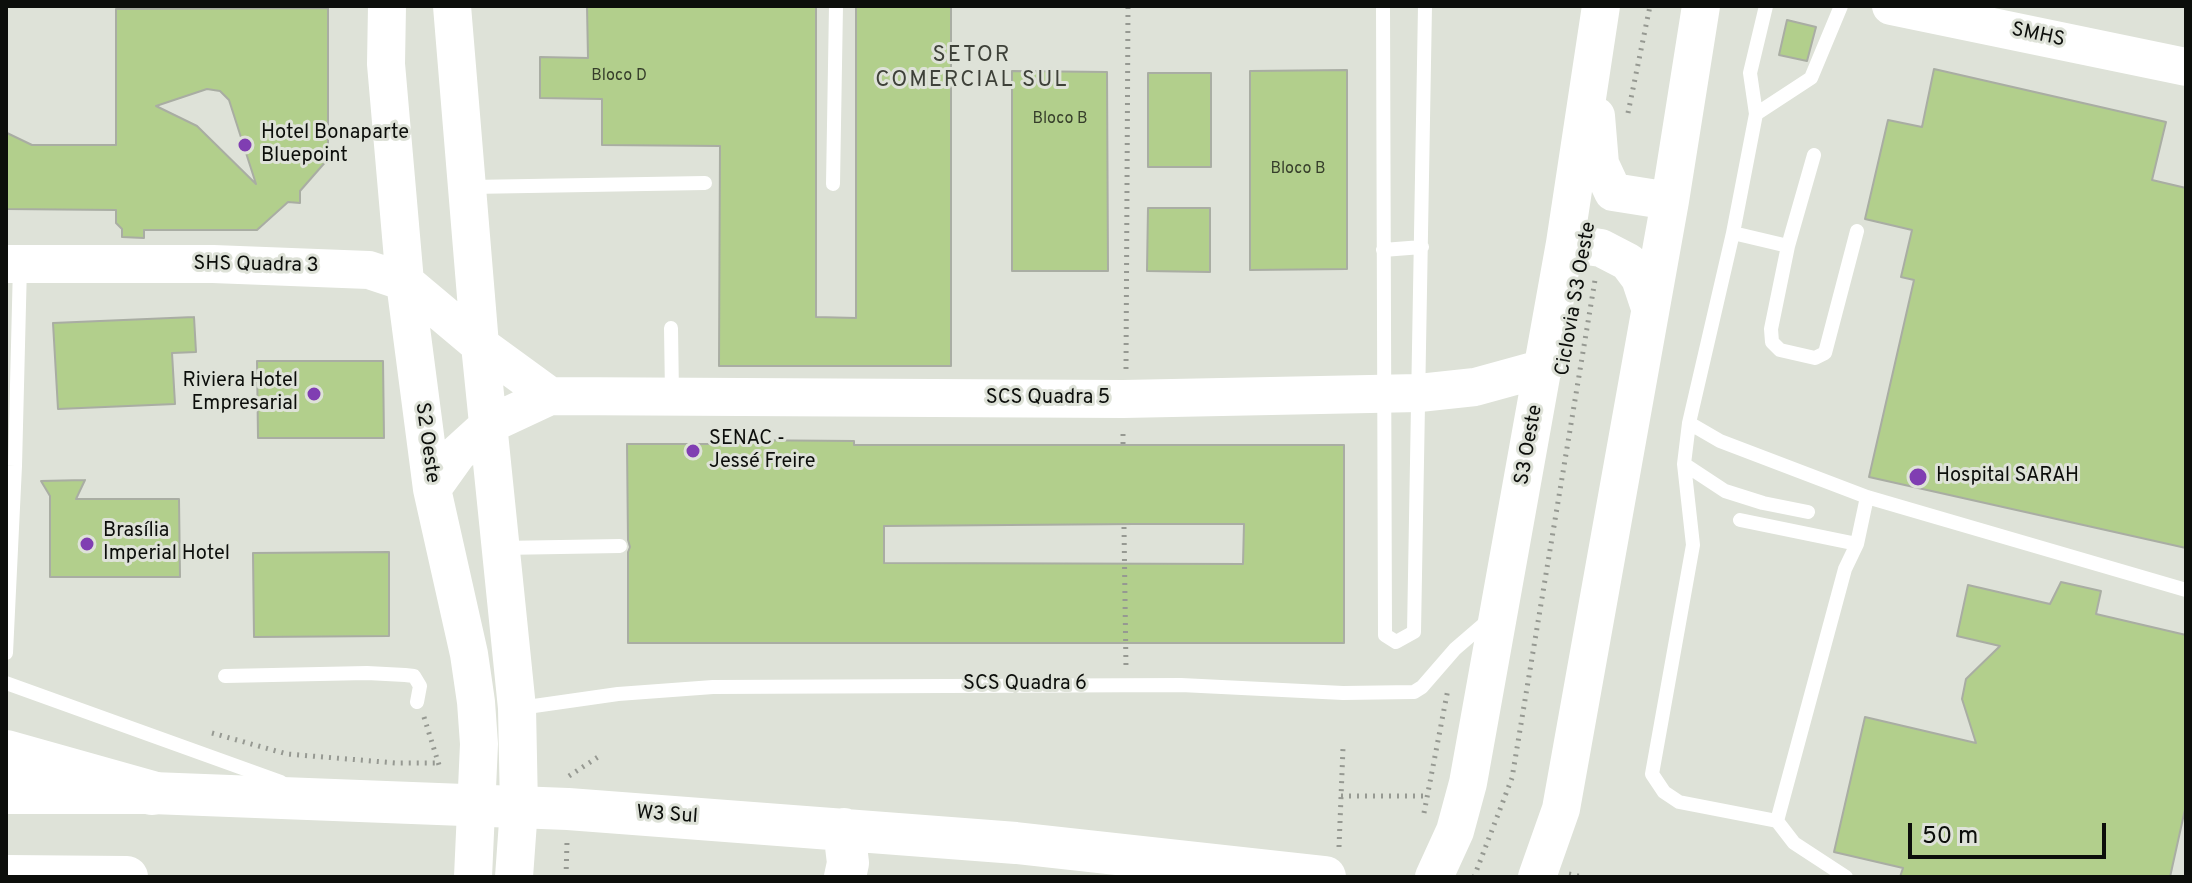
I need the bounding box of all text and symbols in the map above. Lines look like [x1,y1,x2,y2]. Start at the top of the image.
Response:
street label: SMHS [2009,19,2067,53]
district label: SETOR COMERCIAL SUL [875,44,1069,96]
house number: Bloco D [591,67,647,87]
house number: Bloco B [1032,110,1088,130]
place label: Hotel Bonaparte Bluepoint [261,122,409,169]
marker: Hotel Bonaparte Bluepoint [236,136,254,154]
house number: Bloco B [1270,160,1326,180]
street label: Ciclovia S3 Oeste [1552,220,1602,378]
street label: SHS Quadra 3 [193,253,319,279]
place label: Riviera Hotel Empresarial [182,370,298,417]
marker: Riviera Hotel Empresarial [305,385,323,403]
street label: SCS Quadra 5 [986,387,1110,411]
street label: S2 Oeste [408,401,444,485]
street label: S3 Oeste [1511,403,1549,487]
place label: SENAC - Jessé Freire [709,428,815,475]
marker: SENAC - Jessé Freire [684,442,702,460]
place label: Hospital SARAH [1936,465,2079,489]
marker: Hospital SARAH [1907,466,1929,488]
place label: Brasília Imperial Hotel [103,520,230,567]
marker: Brasília Imperial Hotel [78,535,96,553]
street label: SCS Quadra 6 [963,673,1087,697]
street label: W3 Sul [635,802,699,830]
scale bar [1912,807,2110,857]
text: 50 m [1922,822,1978,852]

